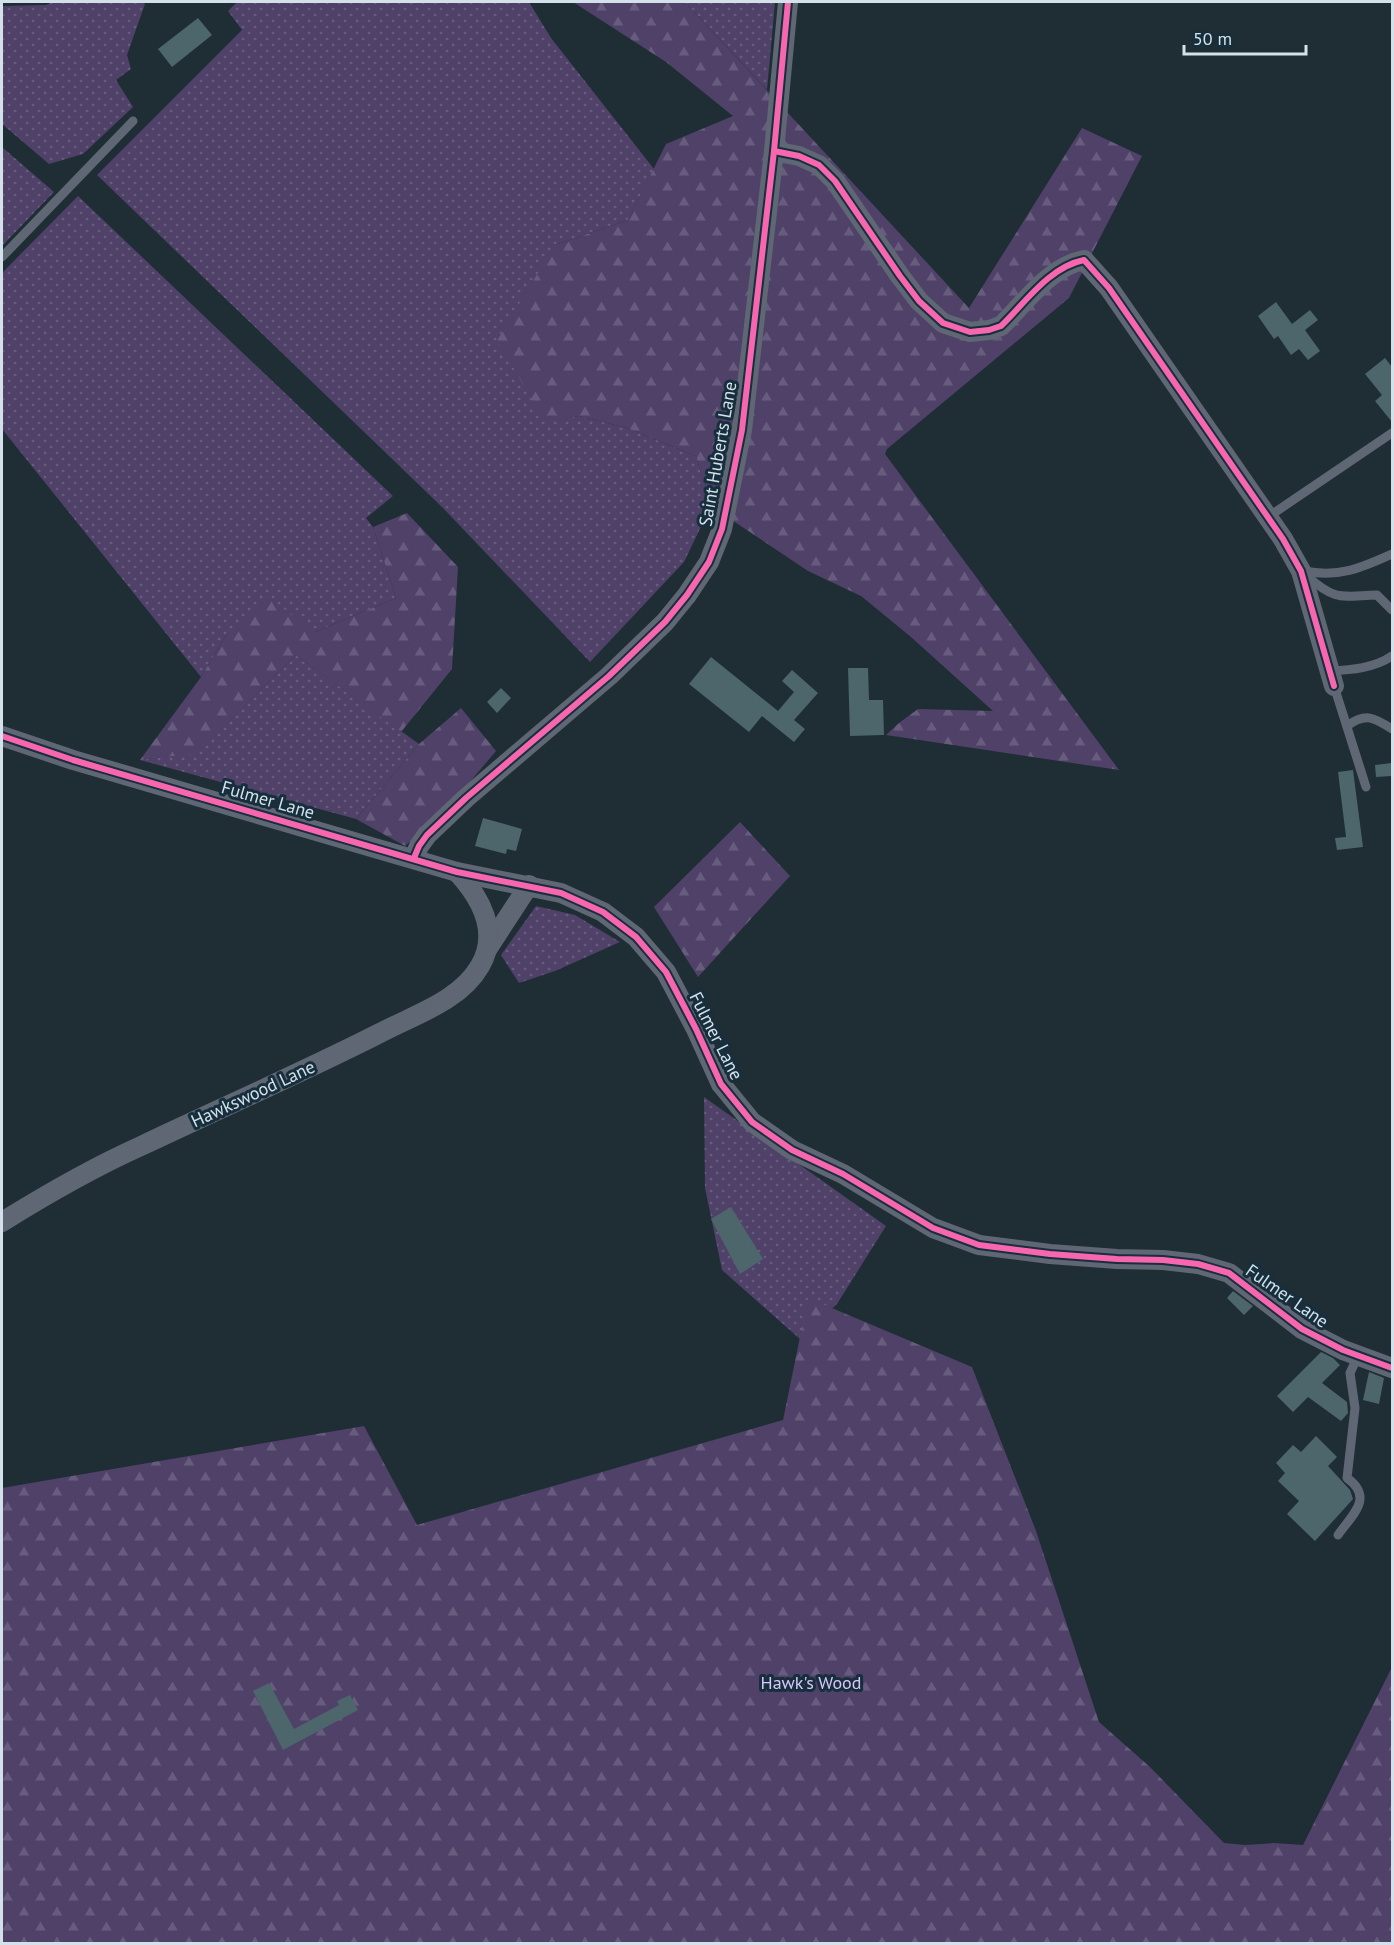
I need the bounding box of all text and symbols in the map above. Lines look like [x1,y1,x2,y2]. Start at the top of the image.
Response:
scale bar [1184,18,1306,56]
text: 50 m [1193,27,1232,50]
street label: Saint Huberts Lane [693,380,742,528]
street label: Fulmer Lane [219,775,317,824]
street label: Fulmer Lane [684,988,748,1084]
street label: Hawkswood Lane [187,1055,318,1132]
street label: Fulmer Lane [1241,1259,1333,1332]
park label: Hawk's Wood [761,1671,861,1694]

